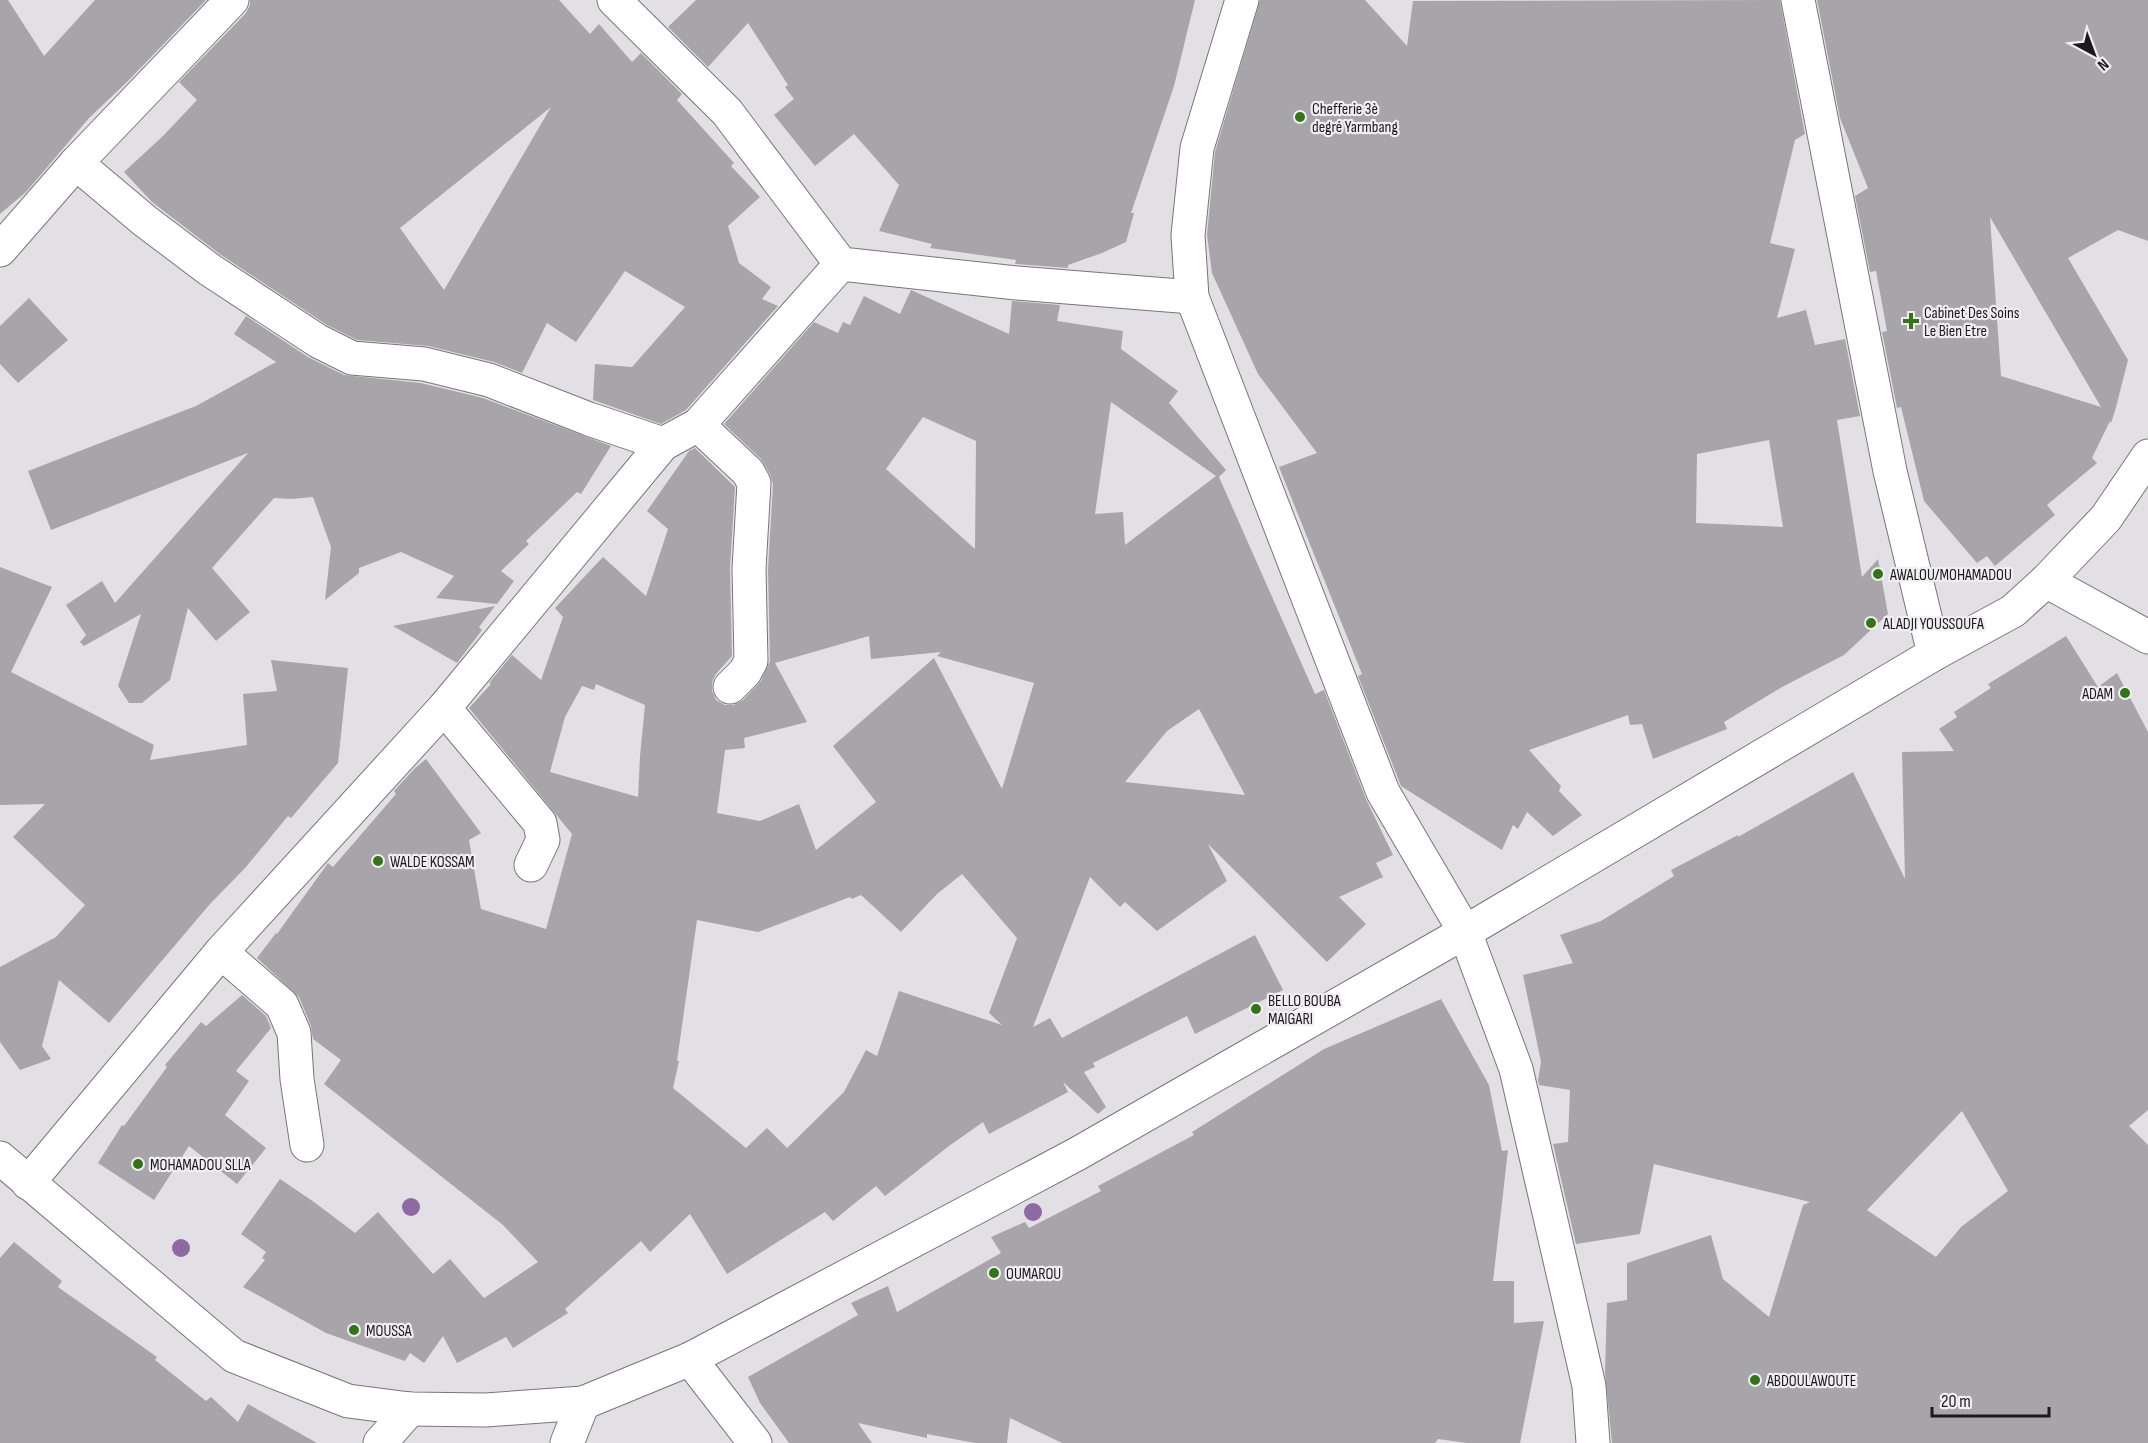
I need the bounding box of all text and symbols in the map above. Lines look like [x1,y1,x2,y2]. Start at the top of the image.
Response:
north arrow [2064,24,2124,84]
text: N [2093,54,2112,74]
place label: Chefferie 3è degré Yarmbang [1312,100,1398,137]
marker: Chefferie 3è degré Yarmbang [1293,110,1307,124]
place label: Cabinet Des Soins Le Bien Etre [1924,304,2020,341]
marker: Cabinet Des Soins Le Bien Etre [1902,312,1920,330]
place label: AWALOU/MOHAMADOU [1889,566,2012,585]
marker: AWALOU/MOHAMADOU [1871,567,1885,581]
place label: ALADJI YOUSSOUFA [1882,615,1984,634]
marker: ALADJI YOUSSOUFA [1864,616,1878,630]
place label: ADAM [2081,685,2113,704]
marker: ADAM [2118,686,2132,700]
place label: WALDE KOSSAM [390,853,474,872]
marker: WALDE KOSSAM [371,854,385,868]
place label: BELLO BOUBA MAIGARI [1268,992,1341,1029]
marker: BELLO BOUBA MAIGARI [1249,1002,1263,1016]
place label: MOHAMADOU SLLA [150,1156,251,1175]
marker: MOHAMADOU SLLA [131,1157,145,1171]
place label: OUMAROU [1006,1265,1061,1284]
marker: OUMAROU [987,1266,1001,1280]
place label: MOUSSA [366,1322,412,1341]
marker: MOUSSA [347,1323,361,1337]
place label: ABDOULAWOUTE [1766,1372,1856,1391]
marker: ABDOULAWOUTE [1748,1373,1762,1387]
scale bar [1932,1380,2049,1418]
text: 20 m [1941,1391,1971,1412]

